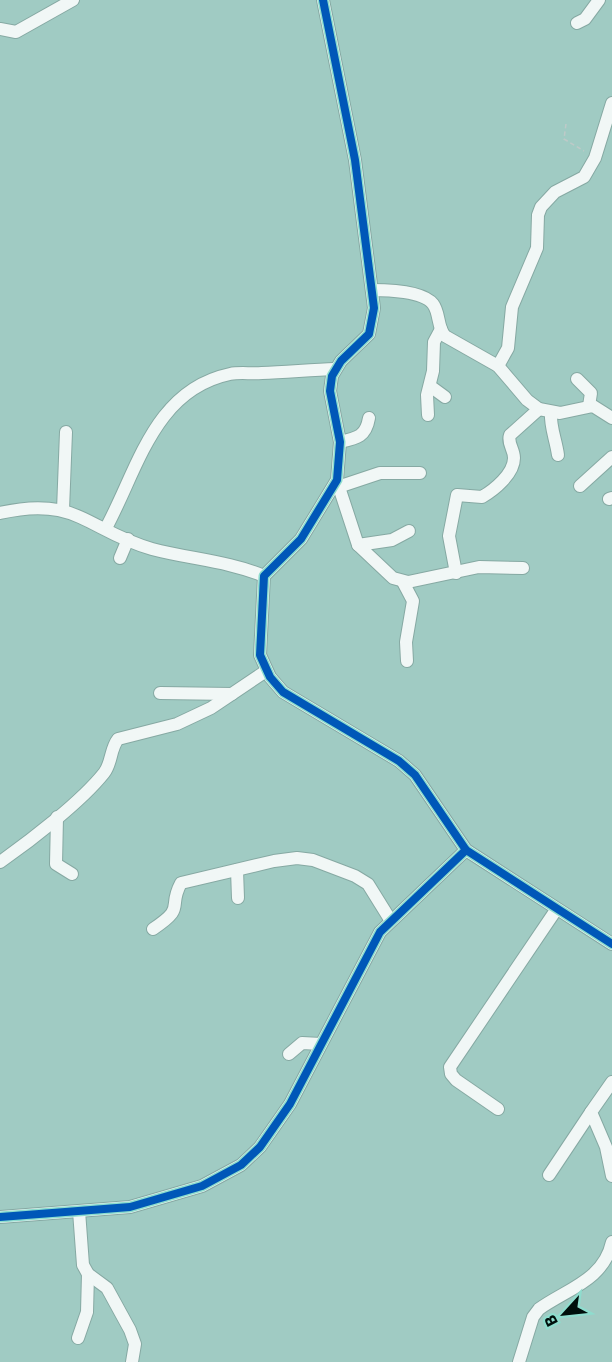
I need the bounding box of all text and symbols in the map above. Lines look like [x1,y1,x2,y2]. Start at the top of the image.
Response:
north arrow [534,1284,594,1344]
text: B [538,1311,563,1331]

